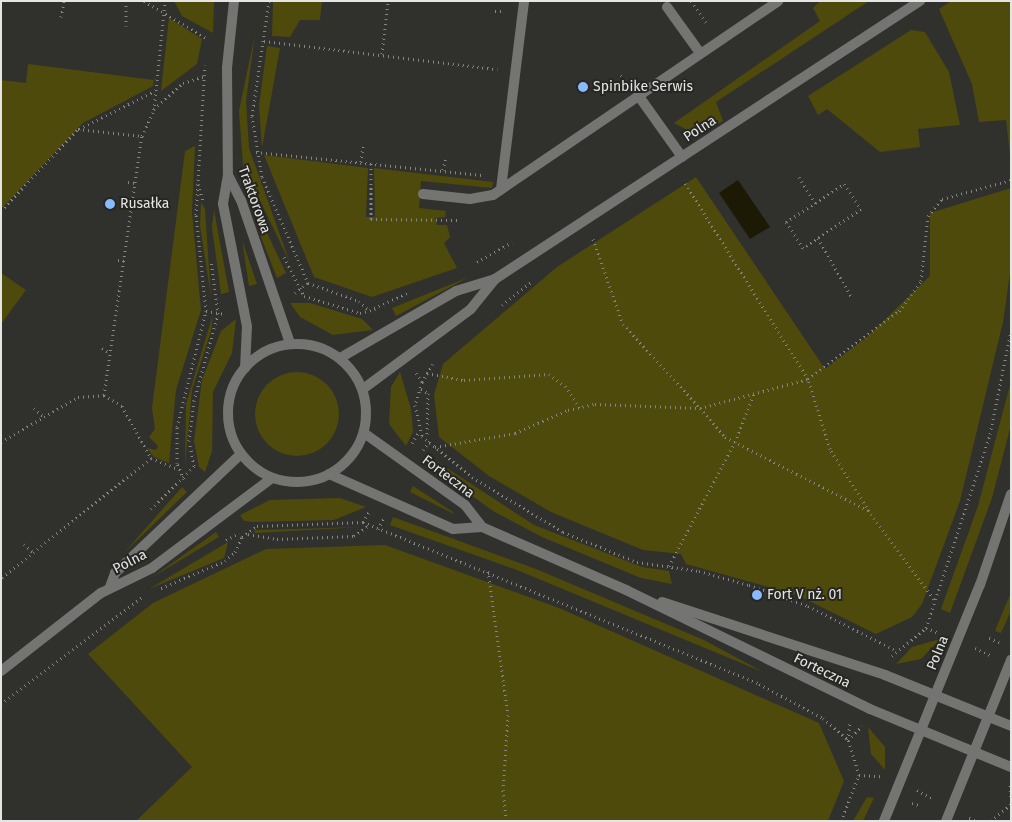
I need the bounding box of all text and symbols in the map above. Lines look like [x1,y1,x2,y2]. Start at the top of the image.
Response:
place label: Spinbike Serwis [593,79,693,95]
marker: Spinbike Serwis [577,81,589,93]
street label: Polna [680,112,720,146]
street label: Traktorowa [234,164,274,236]
place label: Rusałka [120,196,169,212]
marker: Rusałka [104,198,116,210]
street label: Forteczna [419,452,477,502]
street label: Polna [110,546,150,578]
place label: Fort V nż. 01 [767,587,842,603]
marker: Fort V nż. 01 [751,589,763,601]
street label: Polna [924,633,952,673]
street label: Forteczna [791,650,853,692]

